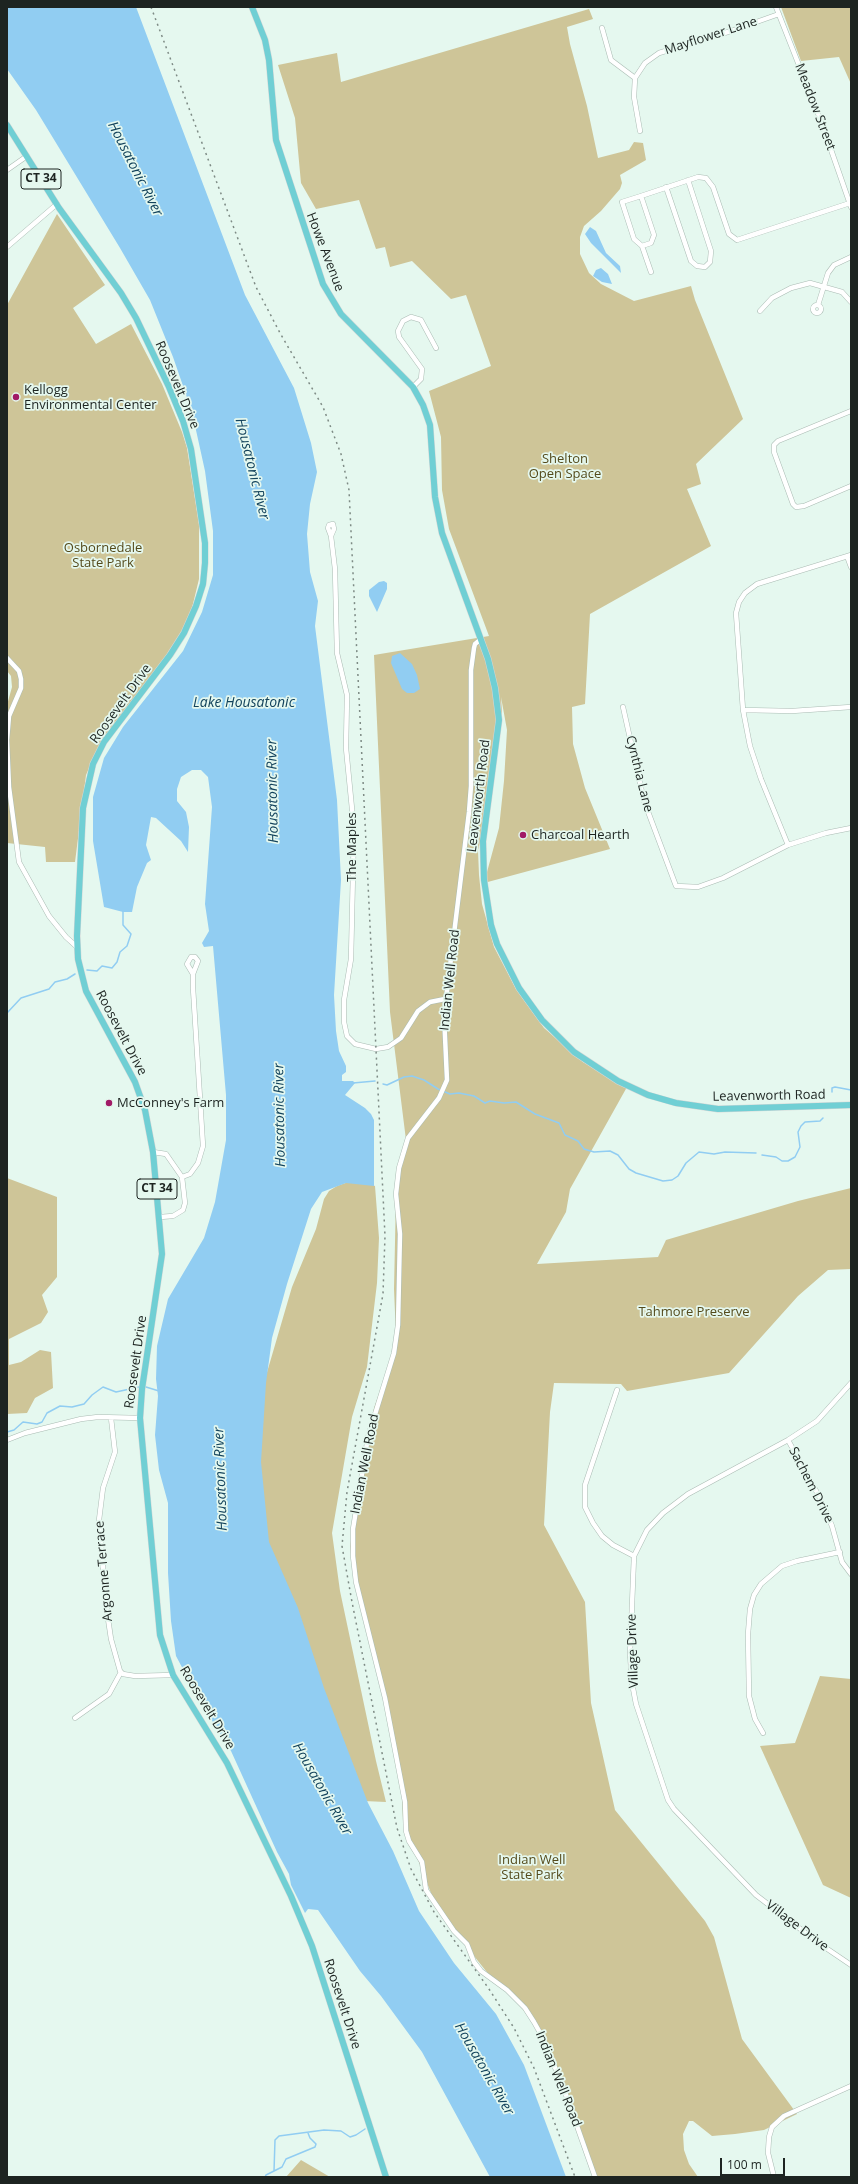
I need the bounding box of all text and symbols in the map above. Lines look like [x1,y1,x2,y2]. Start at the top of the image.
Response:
street label: Mayflower Lane [663,14,759,58]
street label: Meadow Street [791,61,839,153]
water label: Housatonic River [104,119,166,219]
road number: CT 34 [21,169,61,189]
street label: Howe Avenue [303,210,347,294]
street label: Roosevelt Drive [151,339,203,431]
place label: Kellogg Environmental Center [24,382,157,413]
marker: Kellogg Environmental Center [11,392,21,402]
water label: Housatonic River [231,417,273,521]
park label: Shelton Open Space [529,451,601,482]
park label: Osbornedale State Park [64,540,142,571]
street label: Roosevelt Drive [87,661,155,747]
water label: Lake Housatonic [193,695,295,711]
street label: Cynthia Lane [622,734,656,814]
water label: Housatonic River [264,739,282,843]
street label: Leavenworth Road [464,739,494,853]
street label: The Maples [344,812,360,882]
place label: Charcoal Hearth [531,827,630,843]
marker: Charcoal Hearth [518,830,528,840]
street label: Indian Well Road [437,929,463,1031]
street label: Roosevelt Drive [92,988,150,1078]
water label: Housatonic River [271,1063,289,1167]
street label: Leavenworth Road [712,1087,826,1105]
place label: McConney's Farm [117,1095,224,1111]
marker: McConney's Farm [104,1098,114,1108]
road number: CT 34 [137,1179,177,1199]
park label: Tahmore Preserve [638,1304,750,1320]
street label: Roosevelt Drive [122,1314,150,1410]
street label: Indian Well Road [348,1413,382,1515]
water label: Housatonic River [211,1427,231,1531]
street label: Sachem Drive [785,1444,837,1526]
street label: Argonne Terrace [92,1520,116,1622]
street label: Village Drive [624,1614,642,1688]
street label: Roosevelt Drive [176,1664,238,1752]
water label: Housatonic River [289,1740,355,1838]
park label: Indian Well State Park [498,1852,566,1883]
street label: Village Drive [763,1897,831,1955]
street label: Roosevelt Drive [320,1957,364,2051]
water label: Housatonic River [451,2020,517,2118]
street label: Indian Well Road [532,2029,584,2129]
scale bar [722,2150,787,2176]
text: 100 m [727,2156,762,2173]

